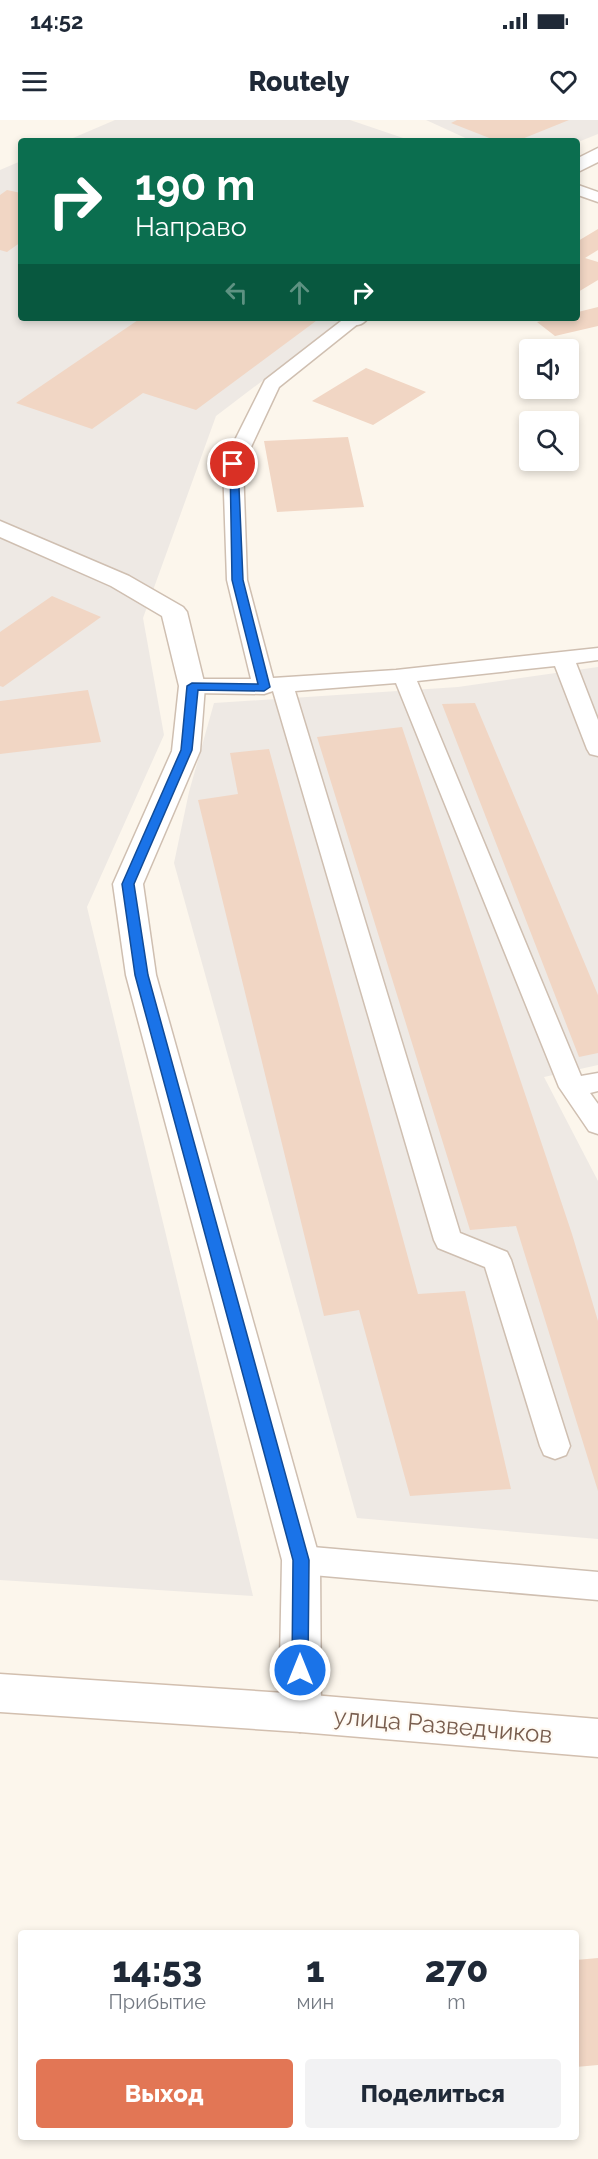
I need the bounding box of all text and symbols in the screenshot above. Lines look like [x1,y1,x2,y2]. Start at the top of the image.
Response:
text: 14:52 [30,8,83,34]
icon: menu [18,65,51,98]
icon: heart [547,65,580,98]
text: Routely [248,66,350,97]
text: 190 m [135,161,255,210]
icon: right [36,162,114,240]
text: Направо [135,211,247,242]
icon: left [220,276,253,309]
icon: ahead [283,276,316,309]
icon: right [346,276,379,309]
map controls [519,339,579,471]
button: sound [519,339,579,399]
button: search [519,411,579,471]
pin [207,438,258,489]
icon: arrive [216,447,249,480]
position arrow [268,1638,332,1702]
street label: улица Разведчиков [332,1701,554,1749]
text: 14:53 [112,1948,202,1990]
text: 1 [306,1948,325,1990]
text: 270 [425,1948,488,1990]
text: Прибытие [109,1990,206,2014]
text: мин [297,1990,334,2014]
text: m [447,1990,466,2014]
button: Выход [36,2059,293,2128]
button: Поделиться [305,2059,561,2128]

